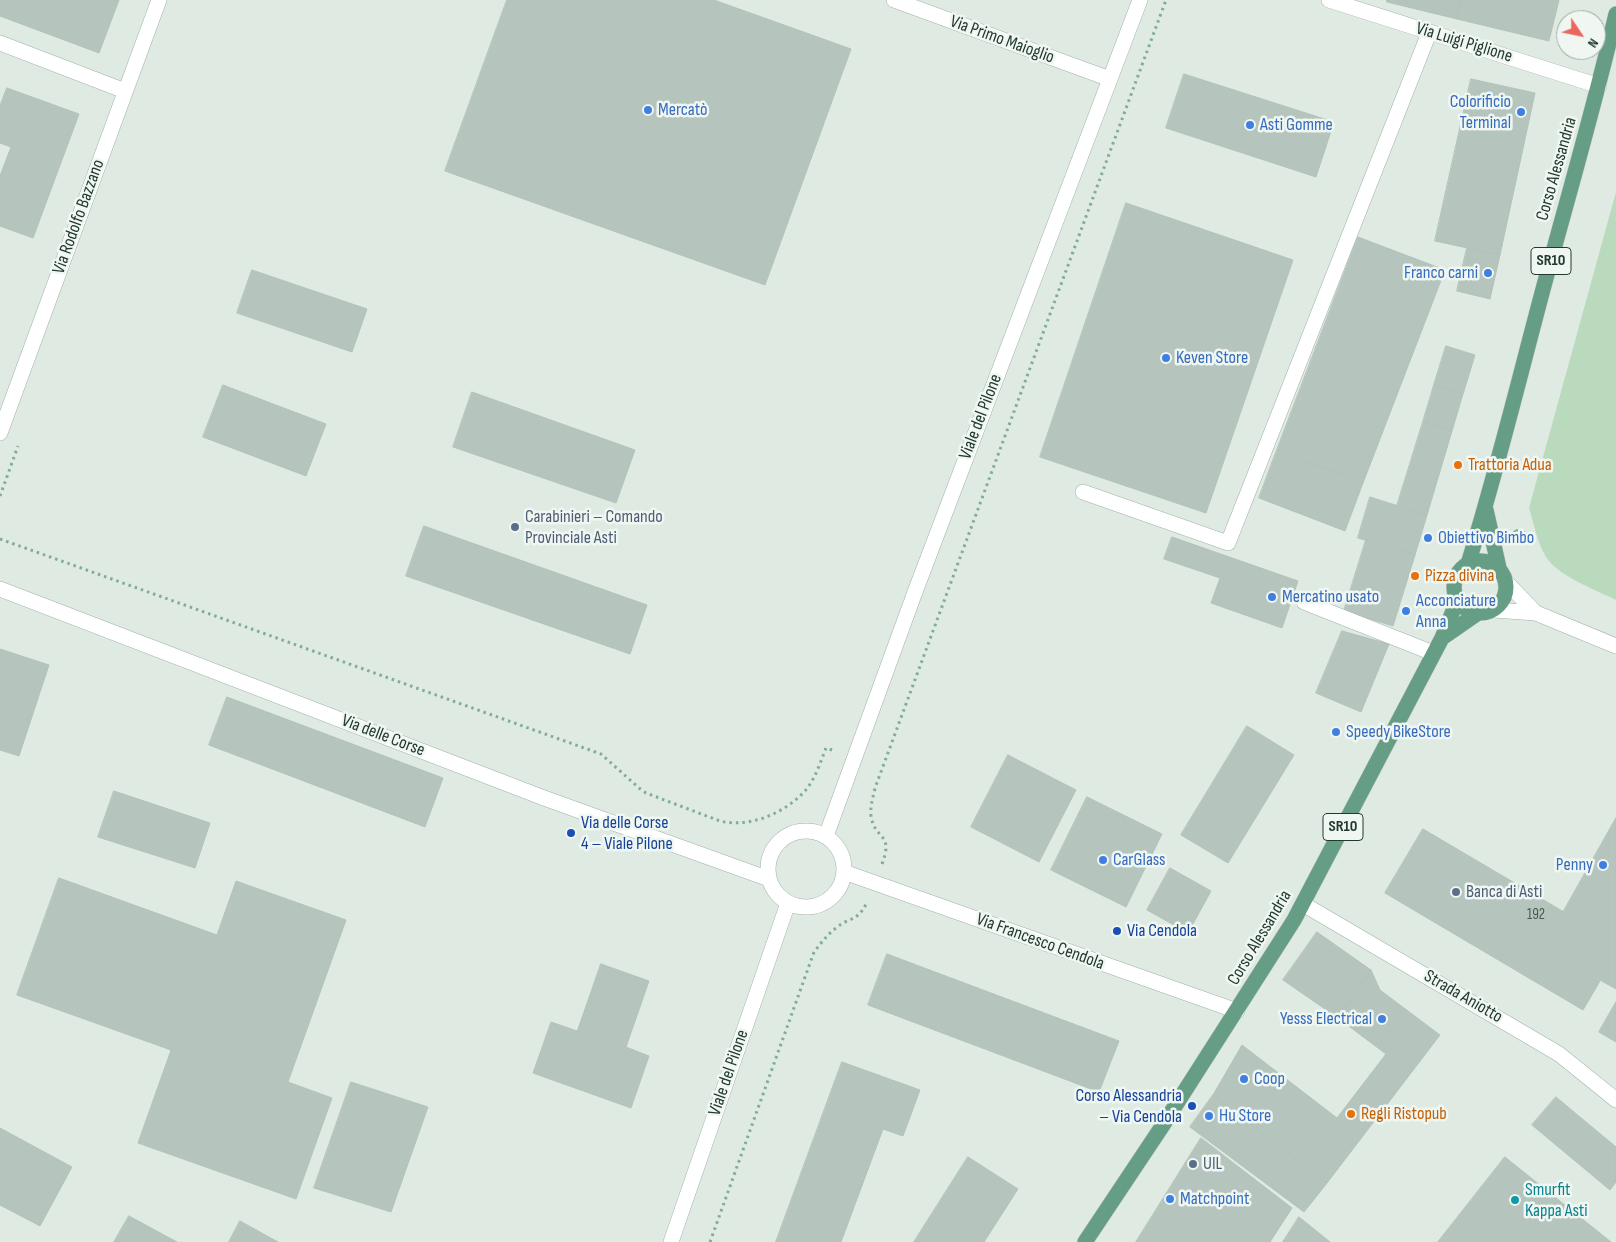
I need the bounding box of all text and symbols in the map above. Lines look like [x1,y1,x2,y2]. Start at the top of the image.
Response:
north arrow [1556,10,1606,60]
street label: Via Primo Maioglio [947,11,1057,69]
street label: Via Luigi Piglione [1413,18,1515,68]
text: N [1584,35,1602,51]
place label: Colorificio Terminal [1450,91,1511,134]
place label: Mercatò [658,99,708,121]
marker: Mercatò [642,104,654,116]
marker: Colorificio Terminal [1515,106,1527,118]
place label: Asti Gomme [1260,114,1333,136]
street label: Corso Alessandria [1532,115,1582,223]
marker: Asti Gomme [1244,119,1256,131]
street label: Via Rodolfo Bazzano [48,157,110,277]
road number: SR10 [1531,248,1571,274]
place label: Franco carni [1404,262,1478,284]
marker: Franco carni [1482,267,1494,279]
place label: Keven Store [1176,347,1248,369]
marker: Keven Store [1160,352,1172,364]
street label: Viale del Pilone [955,371,1007,463]
place label: Trattoria Adua [1468,454,1552,476]
marker: Trattoria Adua [1452,459,1464,471]
place label: Carabinieri – Comando Provinciale Asti [525,506,663,548]
marker: Carabinieri – Comando Provinciale Asti [509,521,521,533]
place label: Obiettivo Bimbo [1438,527,1534,549]
marker: Obiettivo Bimbo [1422,532,1434,544]
place label: Pizza divina [1425,565,1494,587]
marker: Pizza divina [1409,570,1421,582]
place label: Mercatino usato [1282,586,1379,608]
place label: Acconciature Anna [1416,590,1496,632]
marker: Mercatino usato [1266,591,1278,603]
marker: Acconciature Anna [1400,605,1412,617]
street label: Via delle Corse [338,710,428,762]
place label: Speedy BikeStore [1346,721,1451,743]
marker: Speedy BikeStore [1330,726,1342,738]
place label: Via delle Corse 4 – Viale Pilone [581,812,673,854]
road number: SR10 [1323,814,1363,840]
marker: Via delle Corse 4 – Viale Pilone [565,827,577,839]
place label: CarGlass [1113,849,1166,871]
marker: CarGlass [1097,854,1109,866]
place label: Penny [1556,854,1593,876]
marker: Penny [1597,859,1609,871]
place label: Banca di Asti [1466,881,1542,903]
marker: Banca di Asti [1450,886,1462,898]
street label: Corso Alessandria [1223,887,1297,989]
house number: 192 [1527,906,1545,924]
street label: Via Francesco Cendola [973,909,1107,975]
place label: Via Cendola [1127,920,1197,942]
marker: Via Cendola [1111,925,1123,937]
street label: Strada Aniotto [1420,966,1506,1028]
place label: Yesss Electrical [1280,1008,1372,1030]
marker: Yesss Electrical [1376,1013,1388,1025]
street label: Viale del Pilone [704,1027,754,1119]
place label: Coop [1254,1068,1285,1090]
marker: Coop [1238,1073,1250,1085]
place label: Corso Alessandria – Via Cendola [1076,1085,1182,1128]
marker: Corso Alessandria – Via Cendola [1186,1100,1198,1112]
place label: Regli Ristopub [1361,1103,1447,1125]
place label: Hu Store [1219,1105,1271,1127]
marker: Regli Ristopub [1345,1108,1357,1120]
marker: Hu Store [1203,1110,1215,1122]
place label: UIL [1203,1153,1222,1175]
marker: UIL [1187,1158,1199,1170]
place label: Smurfit Kappa Asti [1525,1179,1588,1222]
place label: Matchpoint [1180,1188,1249,1210]
marker: Matchpoint [1164,1193,1176,1205]
marker: Smurfit Kappa Asti [1509,1194,1521,1206]

